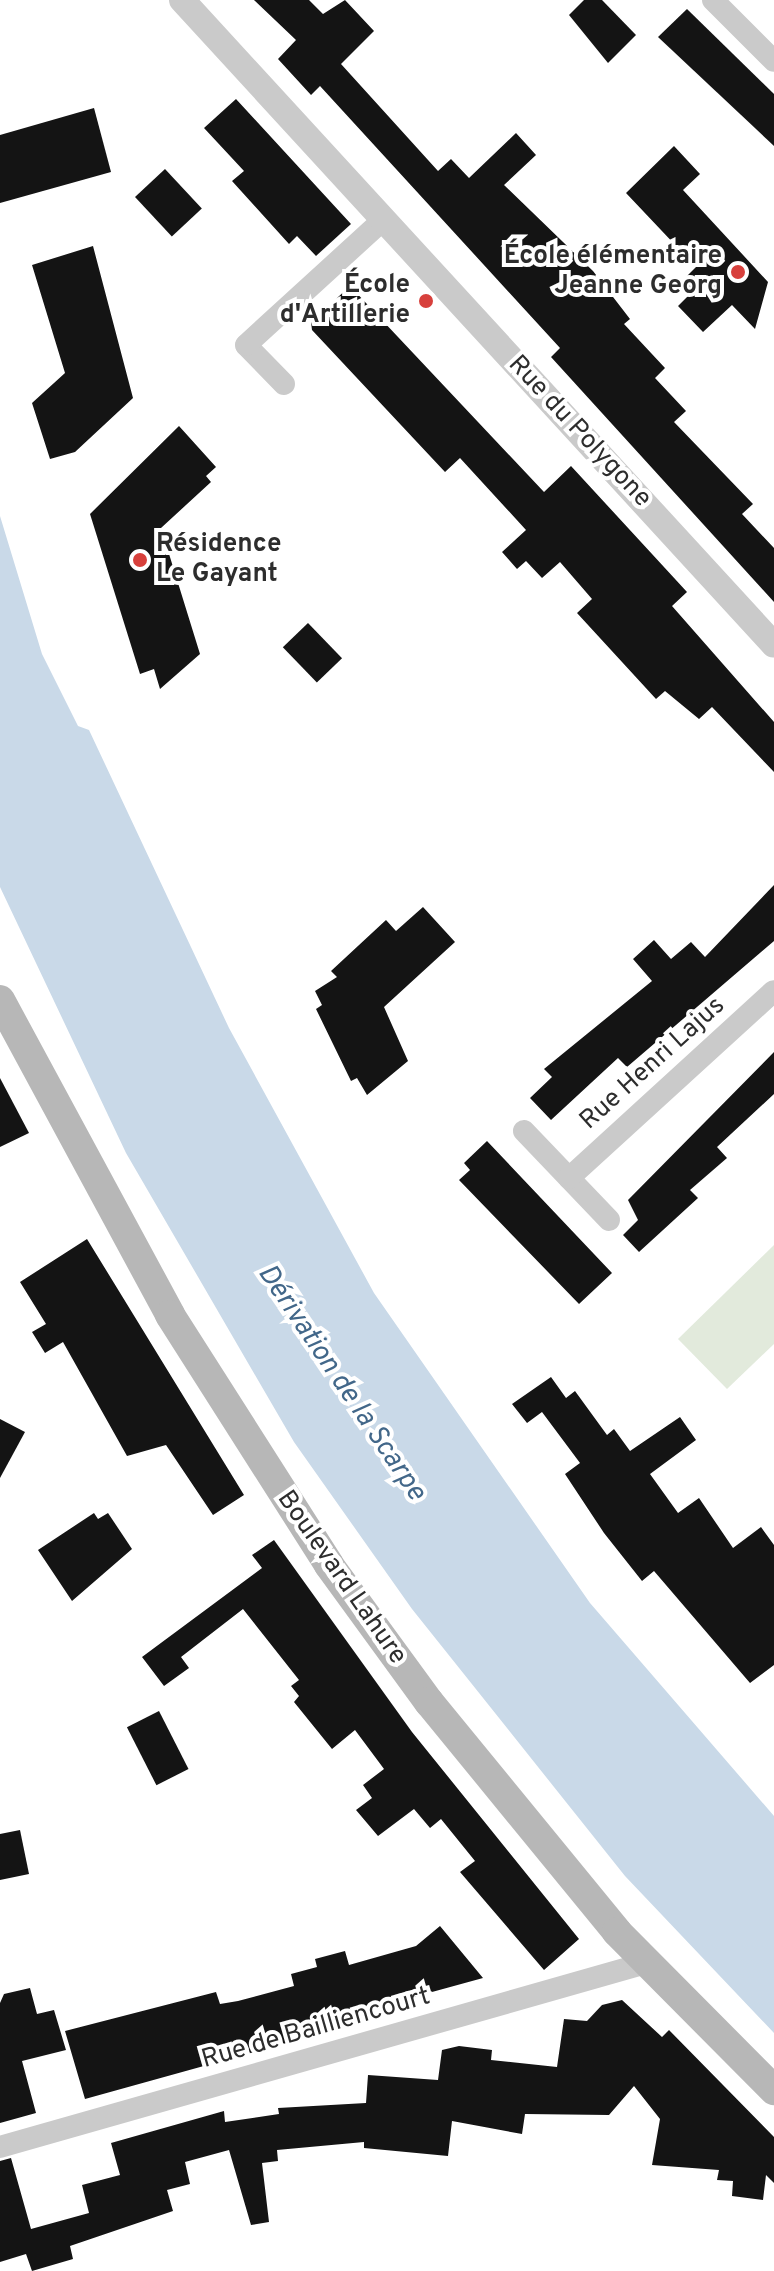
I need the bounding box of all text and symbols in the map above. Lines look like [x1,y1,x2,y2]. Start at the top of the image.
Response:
place label: École élémentaire Jeanne Georg [504,241,722,302]
marker: École élémentaire Jeanne Georg [729,263,747,281]
place label: École d'Artillerie [280,270,410,332]
marker: École d'Artillerie [417,292,435,310]
street label: Rue du Polygone [501,350,657,514]
place label: Résidence Le Gayant [156,529,281,590]
marker: Résidence Le Gayant [131,551,149,569]
street label: Rue Henri Lajus [574,991,732,1137]
water label: Dérivation de la Scarpe [249,1259,433,1507]
street label: Boulevard Lahure [269,1485,413,1671]
street label: Rue de Bailliencourt [198,1981,434,2077]

